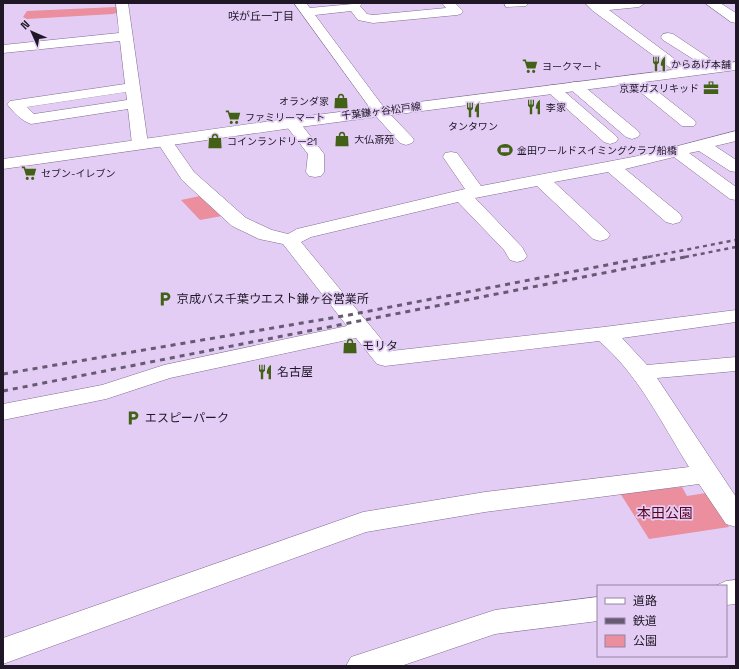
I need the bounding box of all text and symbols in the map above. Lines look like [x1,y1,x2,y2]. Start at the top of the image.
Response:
district label: 咲が丘一丁目 [228,9,294,23]
north arrow [12,12,52,52]
text: N [17,17,32,32]
restaurant icon: からあげ本舗 [650,55,668,73]
supermarket icon: ヨークマート [521,57,539,75]
place label: からあげ本舗 [671,58,731,71]
place label: ヨークマート [542,60,602,73]
office icon: 京葉ガスリキッド [702,79,720,97]
place label: 京葉ガスリキッド [619,82,699,95]
shop icon: オランダ家 [332,92,350,110]
place label: オランダ家 [279,95,329,108]
restaurant icon: 李家 [525,98,543,116]
street label: 千葉鎌ヶ谷松戸線 [341,100,421,122]
restaurant icon: タンタワン [464,101,482,119]
place label: 李家 [546,101,566,114]
supermarket icon: ファミリーマート [224,108,242,126]
place label: ファミリーマート [245,111,325,124]
place label: タンタワン [448,120,498,133]
shop icon: 大仏斎苑 [333,130,351,148]
shop icon: コインランドリー21 [206,132,224,150]
place label: 大仏斎苑 [354,133,394,146]
place label: コインランドリー21 [227,135,317,148]
sports icon: 金田ワールドスイミングクラブ船橋 [496,141,514,159]
place label: 金田ワールドスイミングクラブ船橋 [517,144,677,157]
supermarket icon: セブン-イレブン [20,164,38,182]
place label: セブン-イレブン [41,167,116,180]
parking icon: 京成バス千葉ウエスト鎌ヶ谷営業所 [156,290,174,308]
place label: 京成バス千葉ウエスト鎌ヶ谷営業所 [177,291,369,307]
shop icon: モリタ [341,337,359,355]
place label: モリタ [362,338,398,354]
restaurant icon: 名古屋 [256,363,274,381]
place label: 名古屋 [277,364,313,380]
parking icon: エスピーパーク [124,409,142,427]
place label: エスピーパーク [145,410,229,426]
park label: 本田公園 [637,504,693,522]
legend [597,585,727,657]
text: 道路 [633,593,657,609]
text: 鉄道 [633,613,657,629]
text: 公園 [633,633,657,649]

